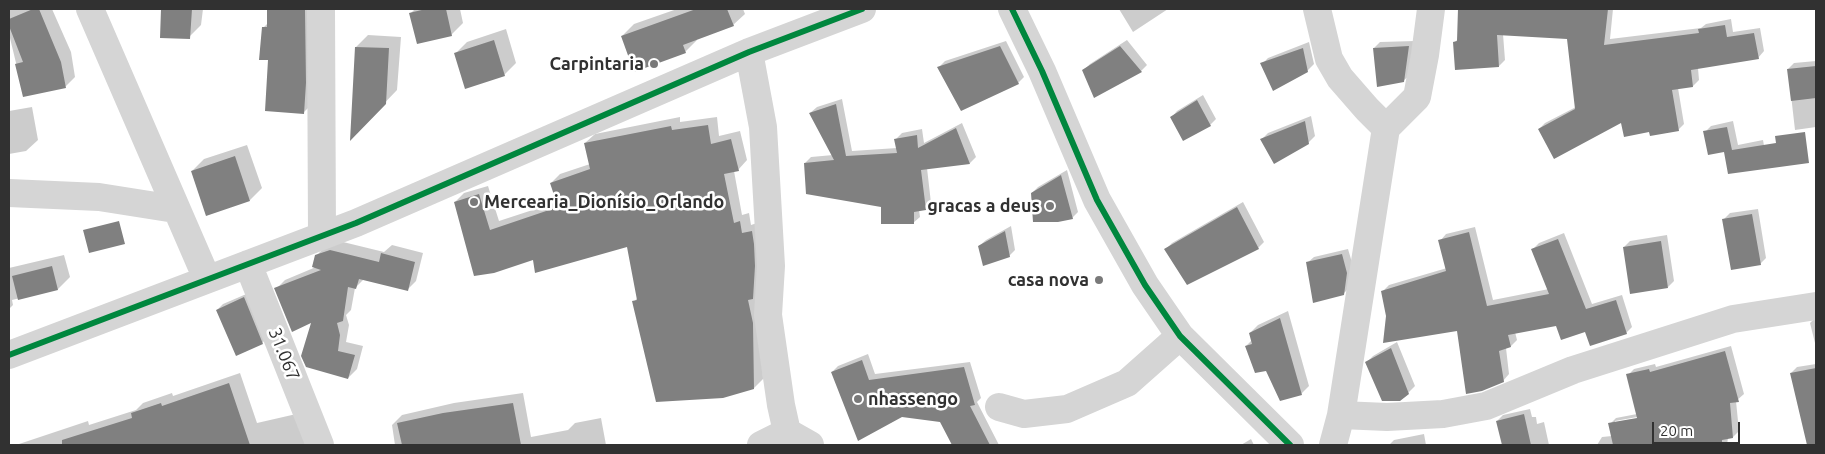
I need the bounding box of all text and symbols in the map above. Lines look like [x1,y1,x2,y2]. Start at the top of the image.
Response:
place label: Carpintaria [549,53,644,75]
marker: Carpintaria [648,58,660,70]
place label: Mercearia_Dionísio_Orlando [484,191,724,213]
place label: gracas a deus [927,195,1040,217]
marker: Mercearia_Dionísio_Orlando [468,196,480,208]
marker: gracas a deus [1044,200,1056,212]
place label: casa nova [1008,269,1089,291]
marker: casa nova [1093,274,1105,286]
street label: 31.067 [264,324,304,384]
place label: nhassengo [868,388,958,410]
marker: nhassengo [852,393,864,405]
scale bar [1655,412,1742,444]
text: 20 m [1660,422,1693,439]

